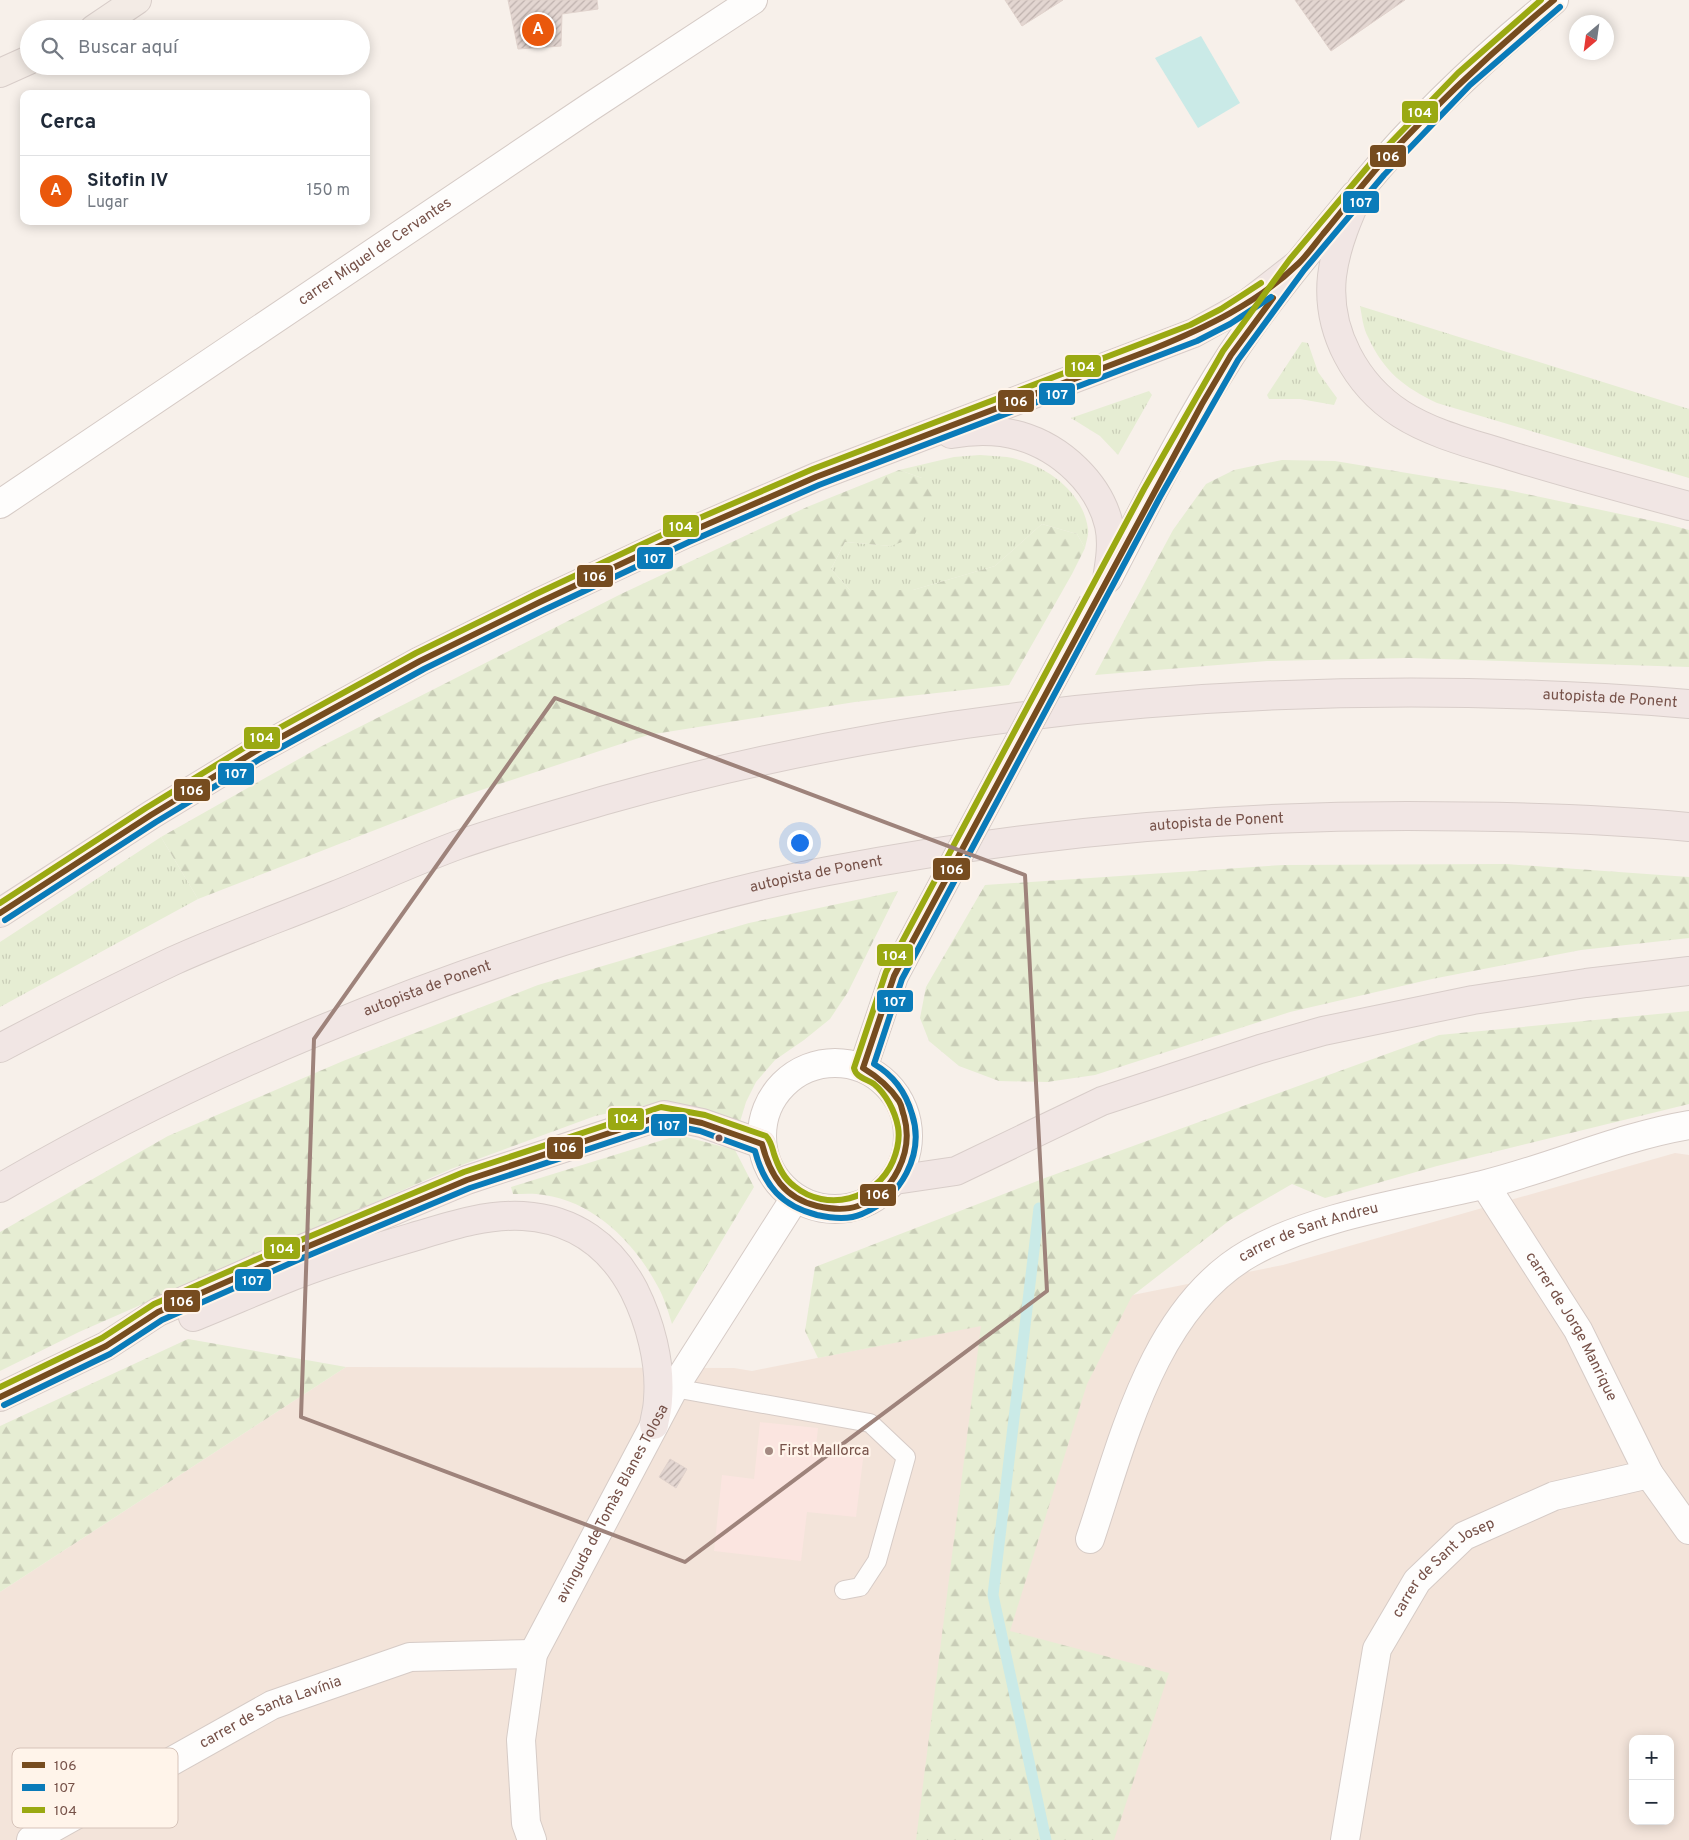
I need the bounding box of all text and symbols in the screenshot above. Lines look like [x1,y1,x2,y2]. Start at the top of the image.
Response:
pin: A [522,11,554,49]
north arrow [1569,15,1614,60]
search box [20,20,370,75]
icon: search [38,34,66,62]
text: Buscar aquí [78,36,178,60]
line badge: 104 [1401,100,1439,124]
text: 104 [1408,105,1432,122]
text: Cerca [40,109,96,136]
line badge: 106 [1369,144,1407,168]
text: 106 [1376,149,1400,166]
text: Sitofin IV [87,169,168,193]
text: A [50,181,62,201]
text: 150 m [307,181,350,201]
line badge: 107 [1342,190,1380,214]
text: Lugar [87,193,129,213]
street label: carrer Miguel de Cervantes [295,193,455,310]
text: 107 [1350,195,1372,212]
line badge: 104 [1064,354,1102,378]
text: 104 [1071,359,1095,376]
line badge: 107 [1038,382,1076,406]
text: 107 [1046,387,1068,404]
line badge: 106 [997,389,1035,413]
text: 106 [1004,394,1028,411]
line badge: 104 [662,514,700,538]
text: 104 [669,519,693,536]
line badge: 107 [636,546,674,570]
text: 107 [644,551,666,568]
line badge: 106 [576,564,614,588]
text: 106 [583,569,607,586]
street label: autopista de Ponent [1542,686,1678,713]
line badge: 104 [243,726,281,750]
text: 104 [250,730,274,747]
line badge: 107 [217,762,255,786]
text: 107 [225,766,247,783]
line badge: 106 [173,778,211,802]
text: 106 [180,783,204,800]
street label: autopista de Ponent [1148,809,1284,836]
your location [787,830,813,856]
street label: autopista de Ponent [748,852,884,897]
line badge: 106 [932,857,971,881]
text: 106 [940,862,964,879]
line badge: 104 [876,943,914,967]
text: 104 [883,948,907,965]
street label: autopista de Ponent [360,956,494,1021]
line badge: 107 [876,989,914,1013]
text: 107 [884,994,906,1011]
line badge: 104 [607,1107,645,1131]
text: 104 [614,1111,638,1128]
line badge: 107 [650,1113,688,1137]
text: 107 [658,1118,680,1135]
unlabelled marker [714,1133,724,1143]
line badge: 106 [546,1136,584,1160]
text: 106 [553,1140,577,1157]
line badge: 106 [859,1183,897,1207]
text: 106 [866,1187,890,1204]
street label: carrer de Sant Andreu [1235,1199,1380,1267]
line badge: 104 [263,1236,301,1260]
text: 104 [270,1241,294,1258]
street label: carrer de Jorge Manrique [1521,1248,1621,1404]
line badge: 107 [234,1268,272,1292]
text: 107 [242,1273,264,1290]
line badge: 106 [163,1289,201,1313]
text: 106 [170,1294,194,1311]
street label: avinguda de Tomàs Blanes Tolosa [552,1401,673,1606]
place label: First Mallorca [779,1442,869,1461]
marker: First Mallorca [763,1445,775,1457]
street label: carrer de Sant Josep [1388,1514,1498,1621]
street label: carrer de Santa Lavínia [196,1672,344,1753]
map controls [1629,1735,1674,1825]
button: + [1629,1735,1674,1780]
legend [12,1748,178,1828]
text: 106 [54,1758,77,1775]
text: 107 [54,1780,75,1797]
button: − [1629,1780,1674,1825]
text: 104 [54,1803,77,1820]

